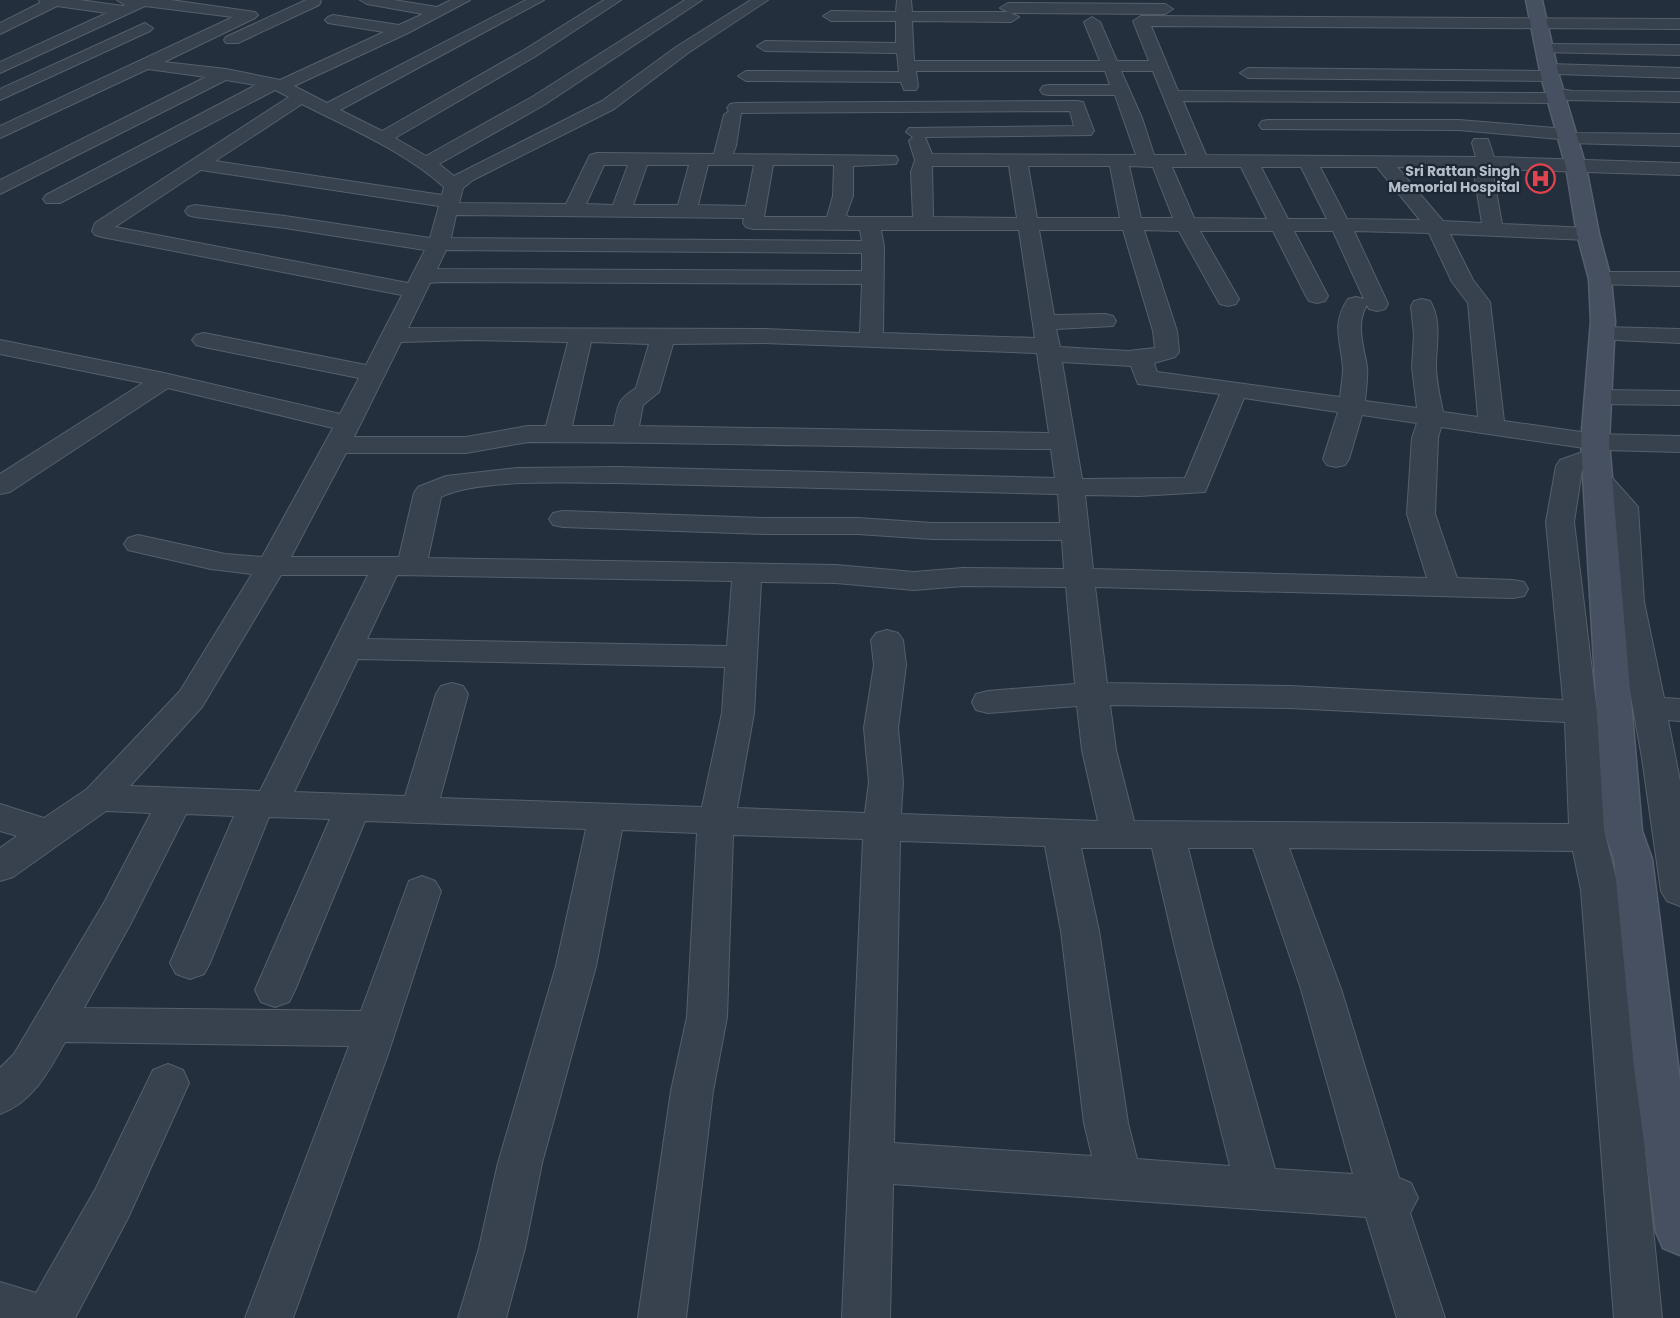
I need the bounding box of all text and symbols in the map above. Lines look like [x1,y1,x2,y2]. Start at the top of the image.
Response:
place label: Sri Rattan Singh Memorial Hospital [1388,161,1520,197]
hospital icon: Sri Rattan Singh Memorial Hospital [1525,163,1557,195]

